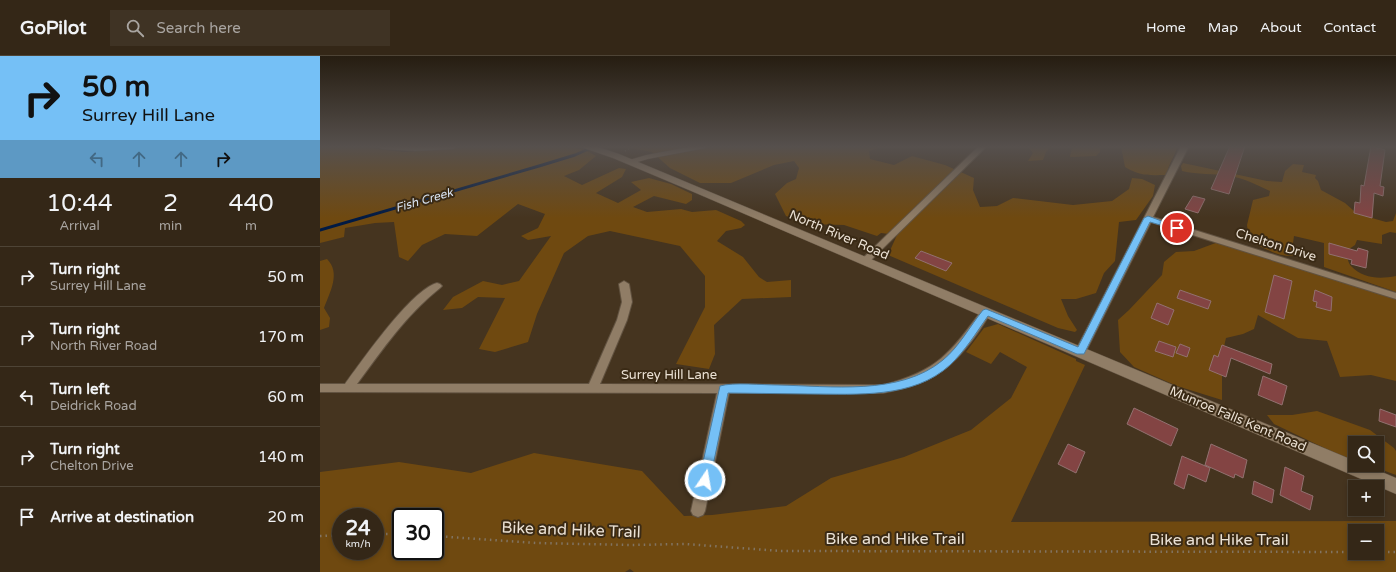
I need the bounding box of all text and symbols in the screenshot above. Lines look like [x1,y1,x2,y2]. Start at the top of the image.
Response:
search box [110,10,390,46]
text: GoPilot [20,17,86,39]
icon: search [124,17,146,39]
text: Search here [156,19,241,37]
text: Home [1146,19,1186,36]
text: Map [1208,19,1238,36]
text: About [1260,19,1302,36]
text: Contact [1324,19,1376,36]
text: 50 m [82,70,150,104]
icon: right [16,72,68,124]
text: Surrey Hill Lane [82,104,215,126]
icon: left [86,148,108,170]
icon: ahead [128,148,150,170]
icon: ahead [170,148,192,170]
icon: right [212,148,234,170]
water label: Fish Creek [394,185,456,215]
text: 10:44 [46,189,113,218]
text: 2 [163,189,178,218]
text: 440 [228,189,274,218]
street label: North River Road [787,207,891,263]
pin [1160,211,1194,245]
icon: arrive [1166,217,1188,239]
text: Arrival [59,218,100,234]
text: min [159,218,182,234]
text: m [245,218,257,234]
street label: Chelton Drive [1234,225,1318,265]
text: Turn right [50,260,120,278]
icon: right [16,266,38,288]
text: 50 m [267,268,304,286]
text: Surrey Hill Lane [50,278,146,294]
text: Turn right [50,320,120,338]
icon: right [16,326,38,348]
text: 170 m [258,328,304,346]
text: North River Road [50,338,157,354]
street label: Surrey Hill Lane [621,367,717,383]
text: Turn left [50,380,110,398]
street label: Munroe Falls Kent Road [1167,383,1309,455]
icon: left [16,386,38,408]
text: 60 m [267,388,304,406]
text: Deidrick Road [50,398,137,414]
map controls [1348,436,1384,560]
button: search [1348,436,1384,472]
text: Turn right [50,440,120,458]
icon: right [16,446,38,468]
text: 140 m [258,448,304,466]
text: Chelton Drive [50,458,134,474]
position arrow [684,459,726,501]
button: + [1348,480,1384,516]
icon: arrive [16,506,38,528]
text: Arrive at destination [50,508,194,526]
text: 20 m [267,508,304,526]
speed limit sign: 30 [392,508,444,560]
text: 24 [345,517,371,541]
street label: Bike and Hike Trail [501,518,641,542]
button: − [1348,524,1384,560]
street label: Bike and Hike Trail [825,529,965,549]
street label: Bike and Hike Trail [1149,530,1289,550]
text: km/h [345,538,371,550]

